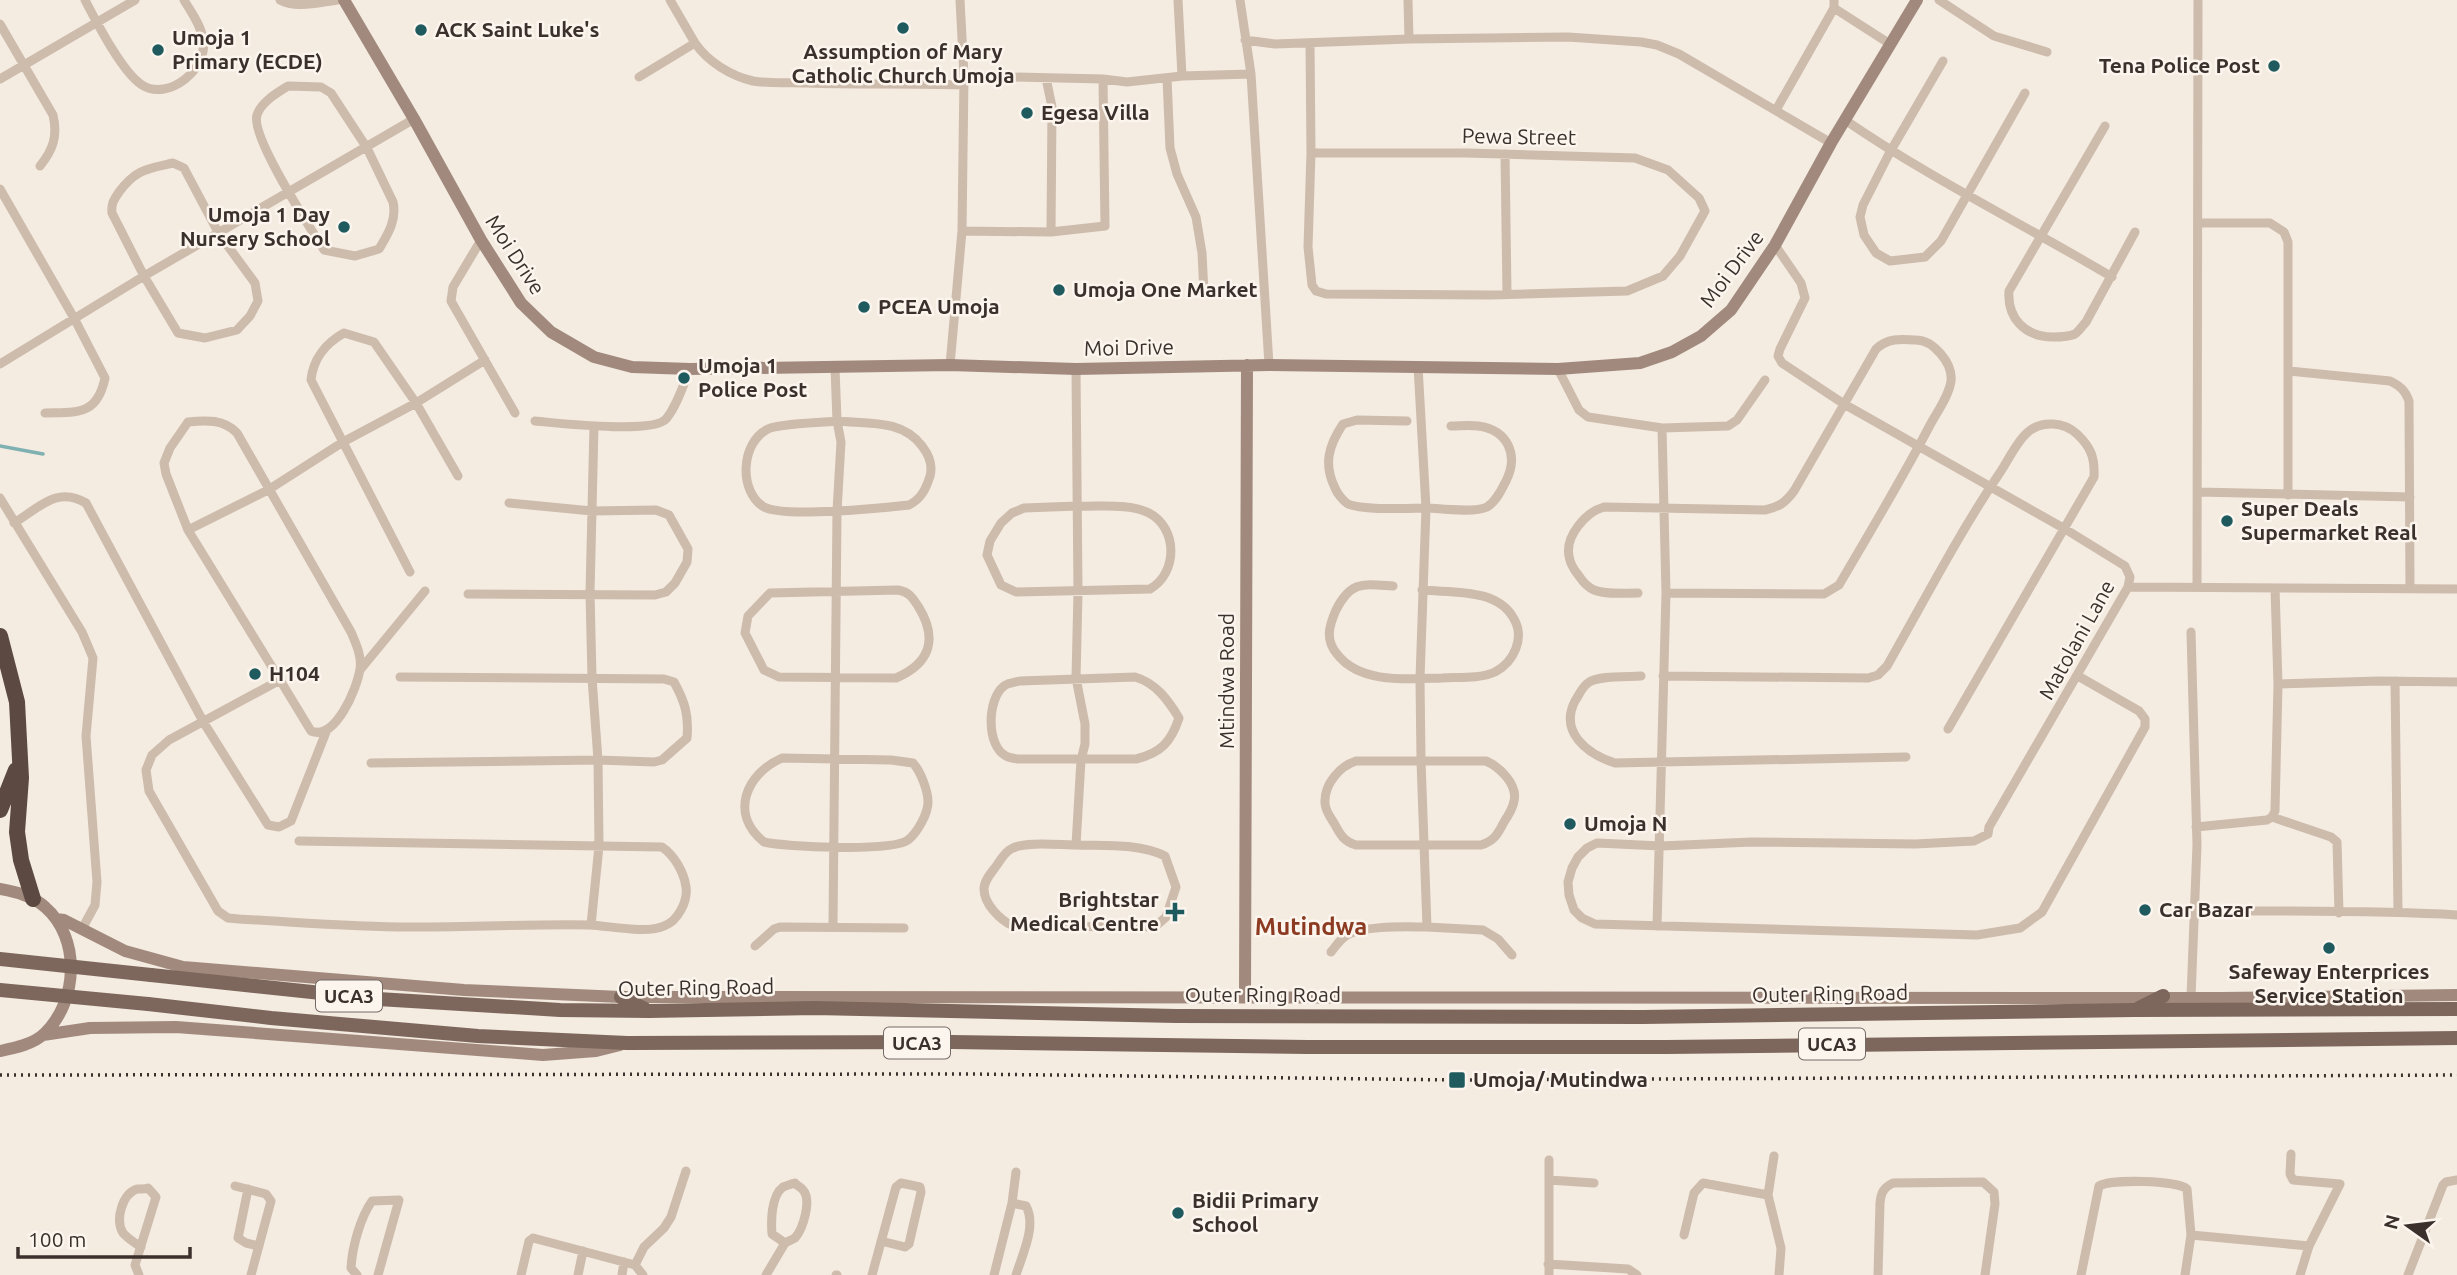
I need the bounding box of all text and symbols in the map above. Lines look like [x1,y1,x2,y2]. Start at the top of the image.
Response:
place label: ACK Saint Luke's [435,17,600,41]
marker: Assumption of Mary Catholic Church Umoja [895,20,911,36]
marker: ACK Saint Luke's [413,22,429,38]
place label: Umoja 1 Primary (ECDE) [172,25,323,73]
place label: Assumption of Mary Catholic Church Umoja [791,39,1015,87]
marker: Umoja 1 Primary (ECDE) [150,42,166,58]
place label: Tena Police Post [2099,53,2260,77]
marker: Tena Police Post [2266,58,2282,74]
place label: Egesa Villa [1041,100,1150,124]
marker: Egesa Villa [1019,105,1035,121]
street label: Pewa Street [1462,123,1576,149]
place label: Umoja 1 Day Nursery School [180,202,330,250]
street label: Moi Drive [481,210,550,299]
marker: Umoja 1 Day Nursery School [336,219,352,235]
street label: Moi Drive [1695,225,1768,312]
place label: Umoja One Market [1073,277,1258,301]
marker: Umoja One Market [1051,282,1067,298]
place label: PCEA Umoja [878,294,1000,318]
marker: PCEA Umoja [856,299,872,315]
street label: Moi Drive [1084,334,1174,360]
place label: Umoja 1 Police Post [698,353,807,401]
marker: Umoja 1 Police Post [676,370,692,386]
place label: Super Deals Supermarket Real [2241,496,2417,544]
marker: Super Deals Supermarket Real [2219,513,2235,529]
street label: Matolani Lane [2033,576,2119,703]
street label: Mtindwa Road [1214,613,1238,749]
place label: H104 [269,661,320,685]
marker: H104 [247,666,263,682]
place label: Umoja N [1584,811,1667,835]
marker: Umoja N [1562,816,1578,832]
place label: Brightstar Medical Centre [1010,887,1159,935]
place label: Car Bazar [2159,897,2253,921]
marker: Brightstar Medical Centre [1165,902,1185,922]
marker: Car Bazar [2137,902,2153,918]
district label: Mutindwa [1255,913,1367,940]
marker: Safeway Enterprices Service Station [2321,940,2337,956]
place label: Safeway Enterprices Service Station [2229,959,2430,1007]
street label: Outer Ring Road [618,974,774,1000]
road number: UCA3 [316,980,382,1012]
street label: Outer Ring Road [1752,980,1908,1006]
street label: Outer Ring Road [1185,982,1341,1006]
road number: UCA3 [884,1028,950,1058]
road number: UCA3 [1799,1028,1865,1060]
place label: Umoja/ Mutindwa [1473,1067,1648,1091]
marker: Umoja/ Mutindwa [1447,1070,1467,1090]
place label: Bidii Primary School [1192,1188,1319,1236]
north arrow [2373,1191,2443,1261]
marker: Bidii Primary School [1170,1205,1186,1221]
text: N [2379,1212,2404,1231]
scale bar [18,1216,189,1260]
text: 100 m [28,1227,86,1251]

